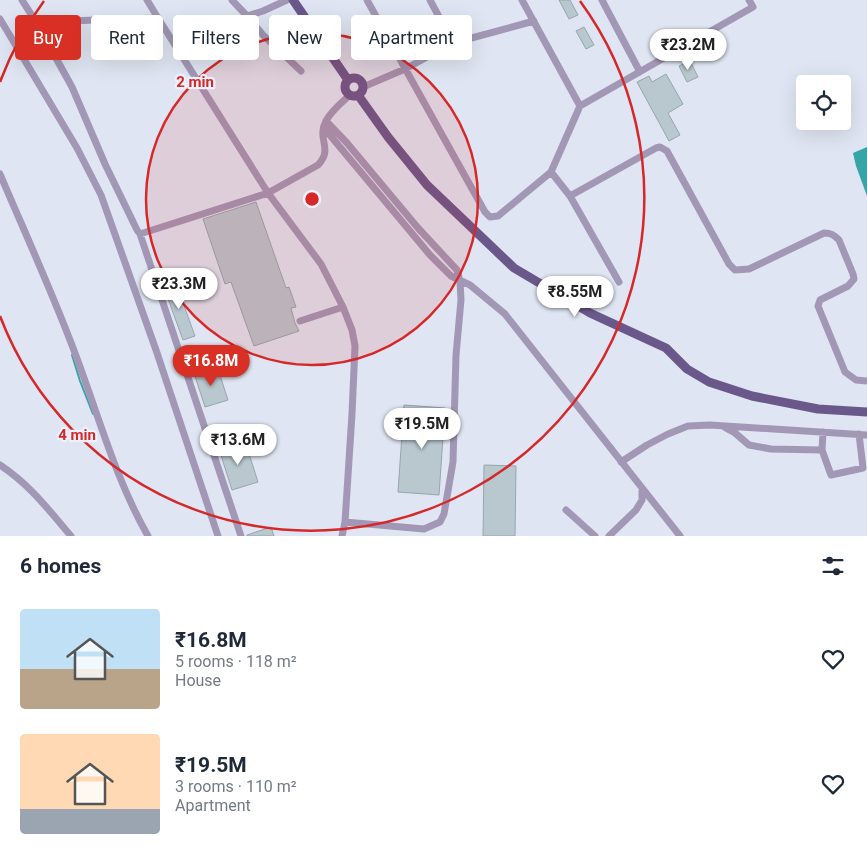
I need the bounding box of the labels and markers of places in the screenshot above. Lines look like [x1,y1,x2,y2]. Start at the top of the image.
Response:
pin: ₹23.2M [647,28,729,71]
centre of rings [303,190,321,208]
pin: ₹23.3M [138,268,220,310]
pin: ₹8.55M [534,276,616,318]
pin: ₹16.8M [170,344,252,387]
pin: ₹19.5M [381,408,463,450]
pin: ₹13.6M [197,424,279,466]

